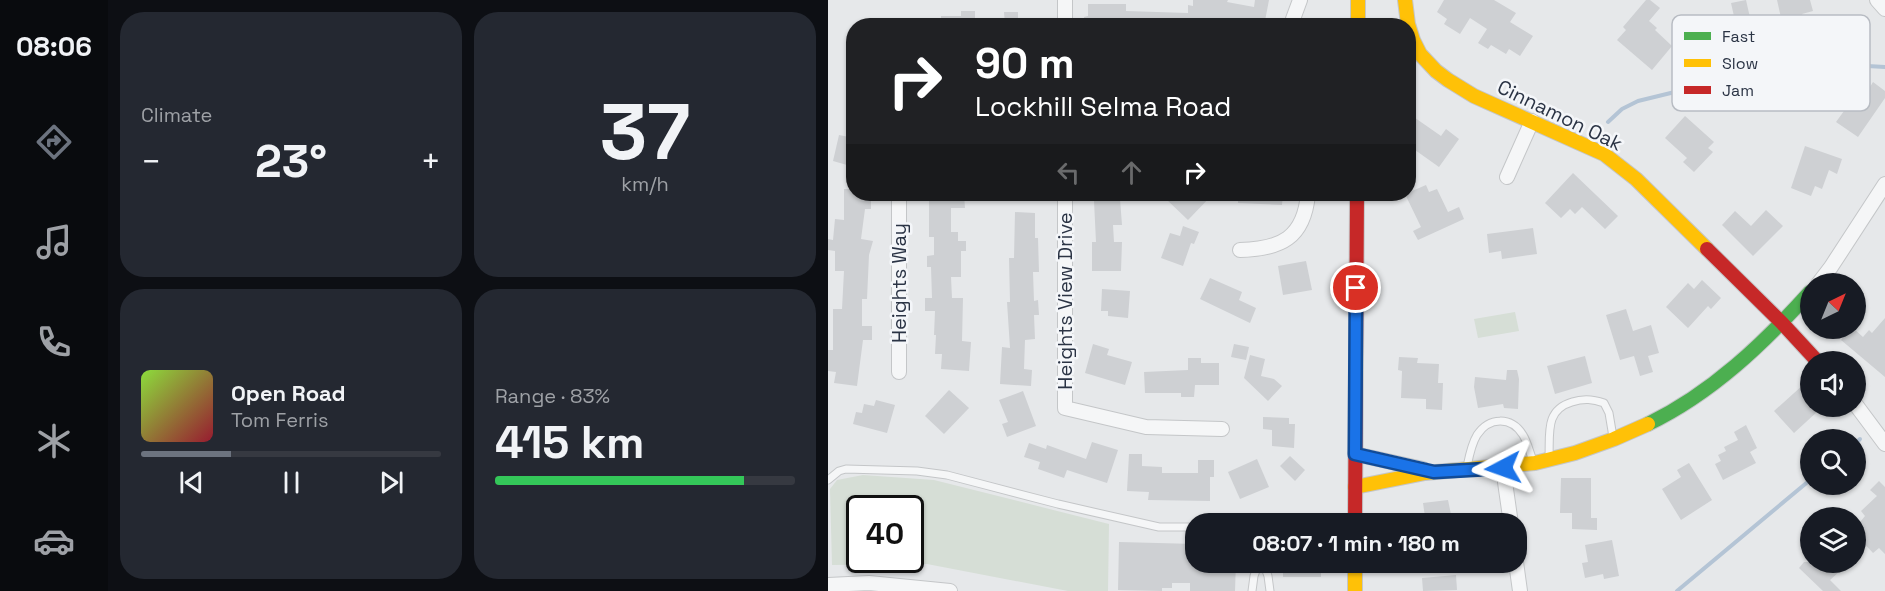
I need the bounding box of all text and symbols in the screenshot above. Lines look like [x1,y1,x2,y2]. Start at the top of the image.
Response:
legend [1672,15,1870,111]
text: Fast [1722,26,1755,47]
text: 08:06 [16,29,92,64]
text: 90 m [975,37,1075,90]
icon: right [876,42,954,120]
text: Slow [1722,53,1758,74]
street label: Cinnamon Oak [1493,73,1627,157]
text: Jam [1722,80,1754,101]
text: 37 [600,82,690,182]
text: Lockhill Selma Road [975,89,1231,124]
text: Climate [141,102,212,128]
icon: directions [33,121,75,163]
text: 23° [255,133,327,190]
text: − [141,141,161,183]
text: + [421,141,441,183]
icon: left [1052,156,1085,189]
icon: ahead [1115,156,1148,189]
icon: right [1178,156,1211,189]
text: km/h [621,171,669,197]
street label: Heights View Drive [1052,212,1078,390]
icon: music [33,221,75,263]
street label: Heights Way [886,223,912,343]
pin [1330,262,1381,313]
icon: arrive [1339,271,1372,304]
north arrow [1800,273,1866,339]
map controls [1800,273,1866,573]
icon: phone [33,321,75,363]
button: sound [1800,351,1866,417]
text: Open Road [231,379,346,407]
text: Range · 83% [495,383,610,409]
text: Tom Ferris [231,407,329,433]
text: 415 km [495,414,645,471]
icon: climate [33,420,75,462]
button: search [1800,429,1866,495]
position arrow [1471,436,1535,500]
icon: previous [175,466,208,499]
icon: pause [275,466,308,499]
icon: next [375,466,408,499]
speed limit sign: 40 [846,495,924,573]
button: layers [1800,507,1866,573]
icon: car [33,520,75,562]
text: 08:07 · 1 min · 180 m [1252,529,1460,557]

